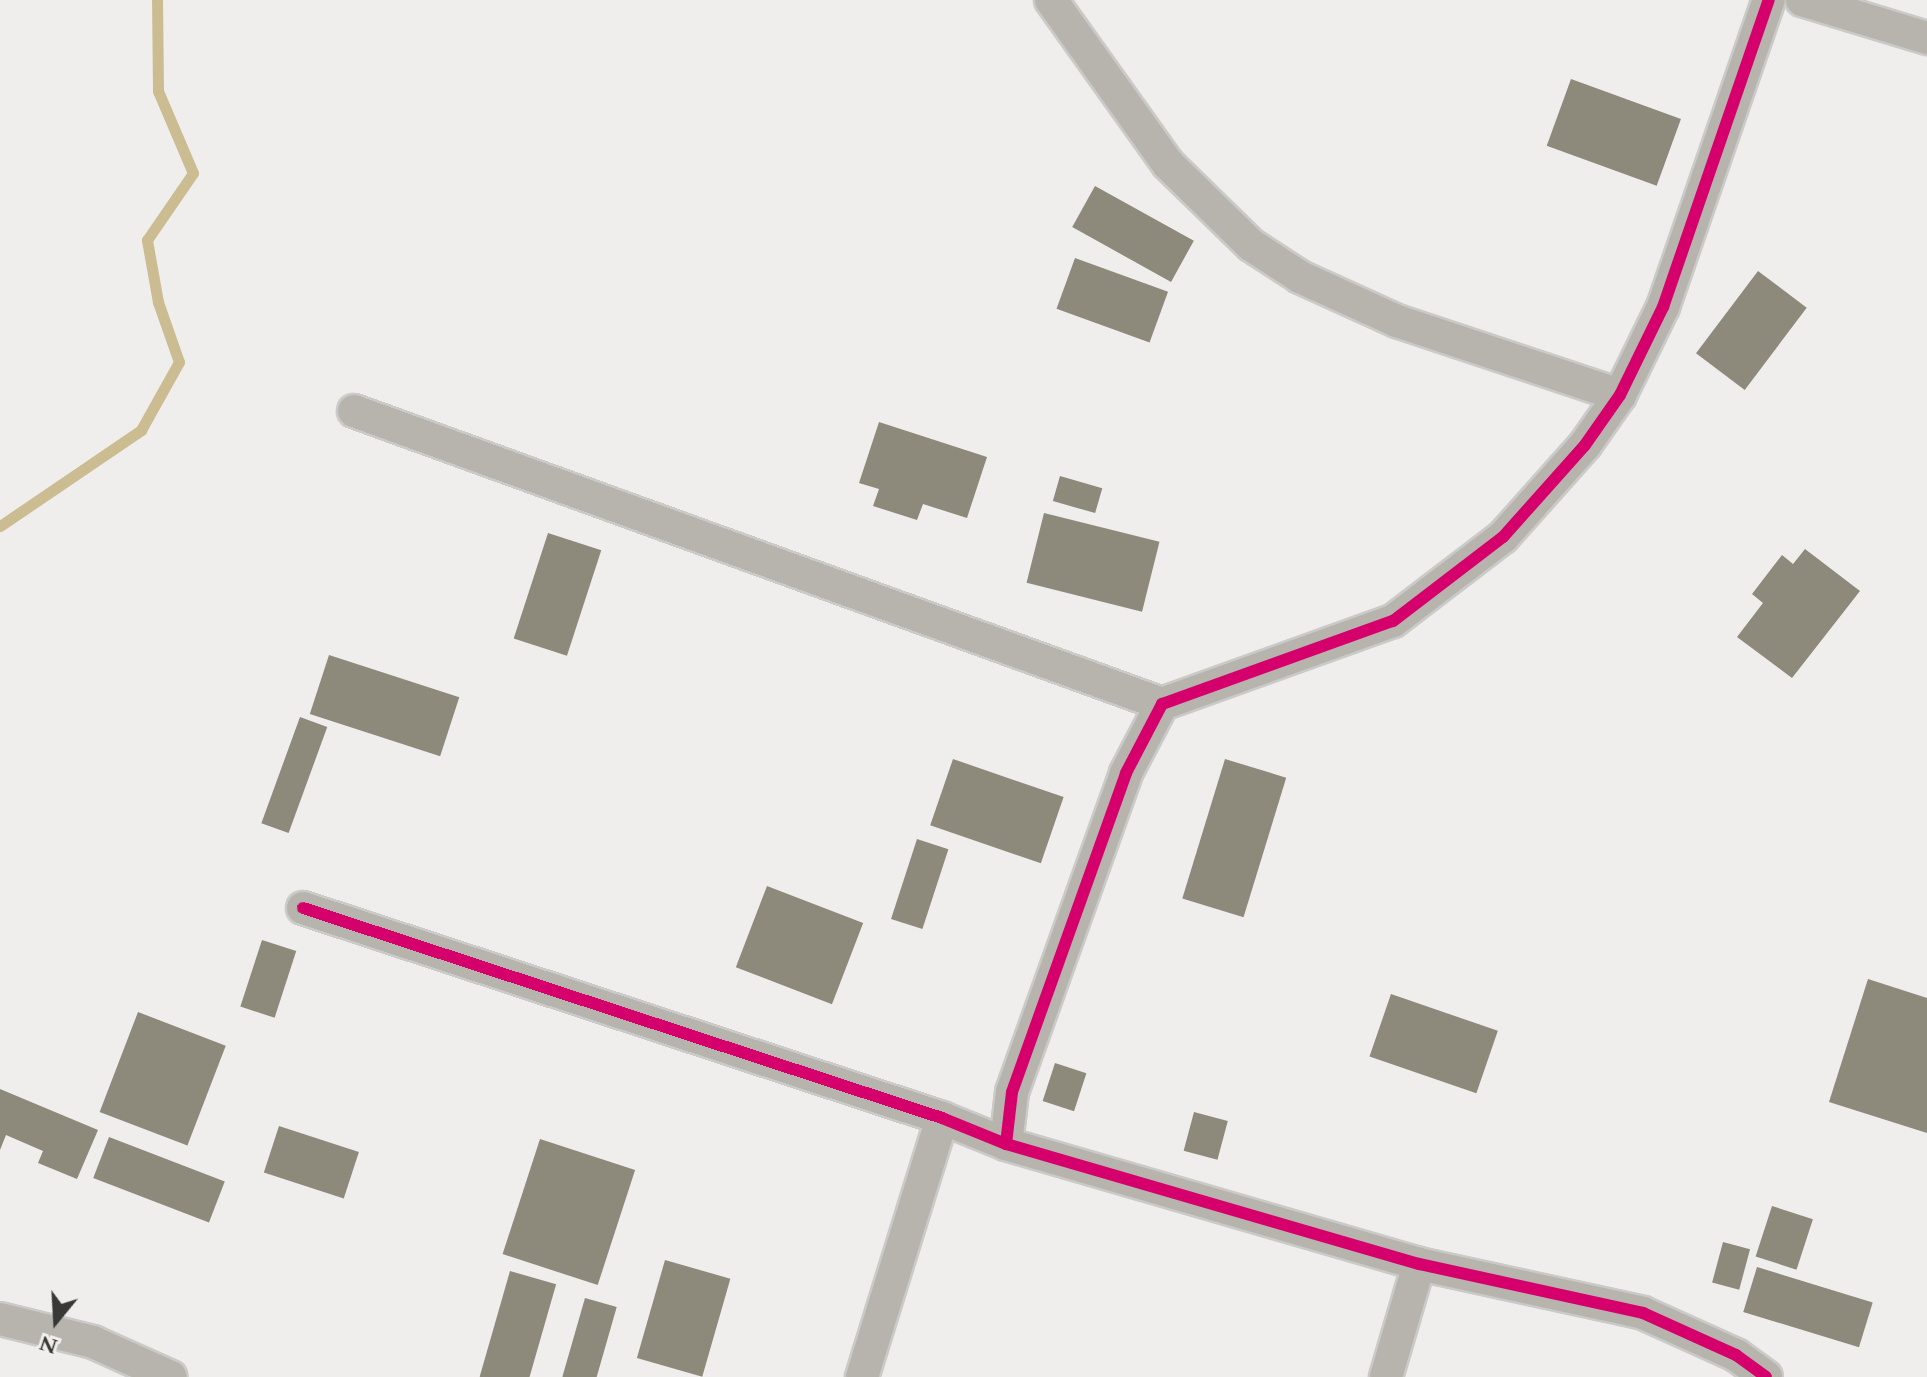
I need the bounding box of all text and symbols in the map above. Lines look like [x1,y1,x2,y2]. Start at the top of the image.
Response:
north arrow [16,1281,96,1361]
text: N [35,1326,62,1363]

